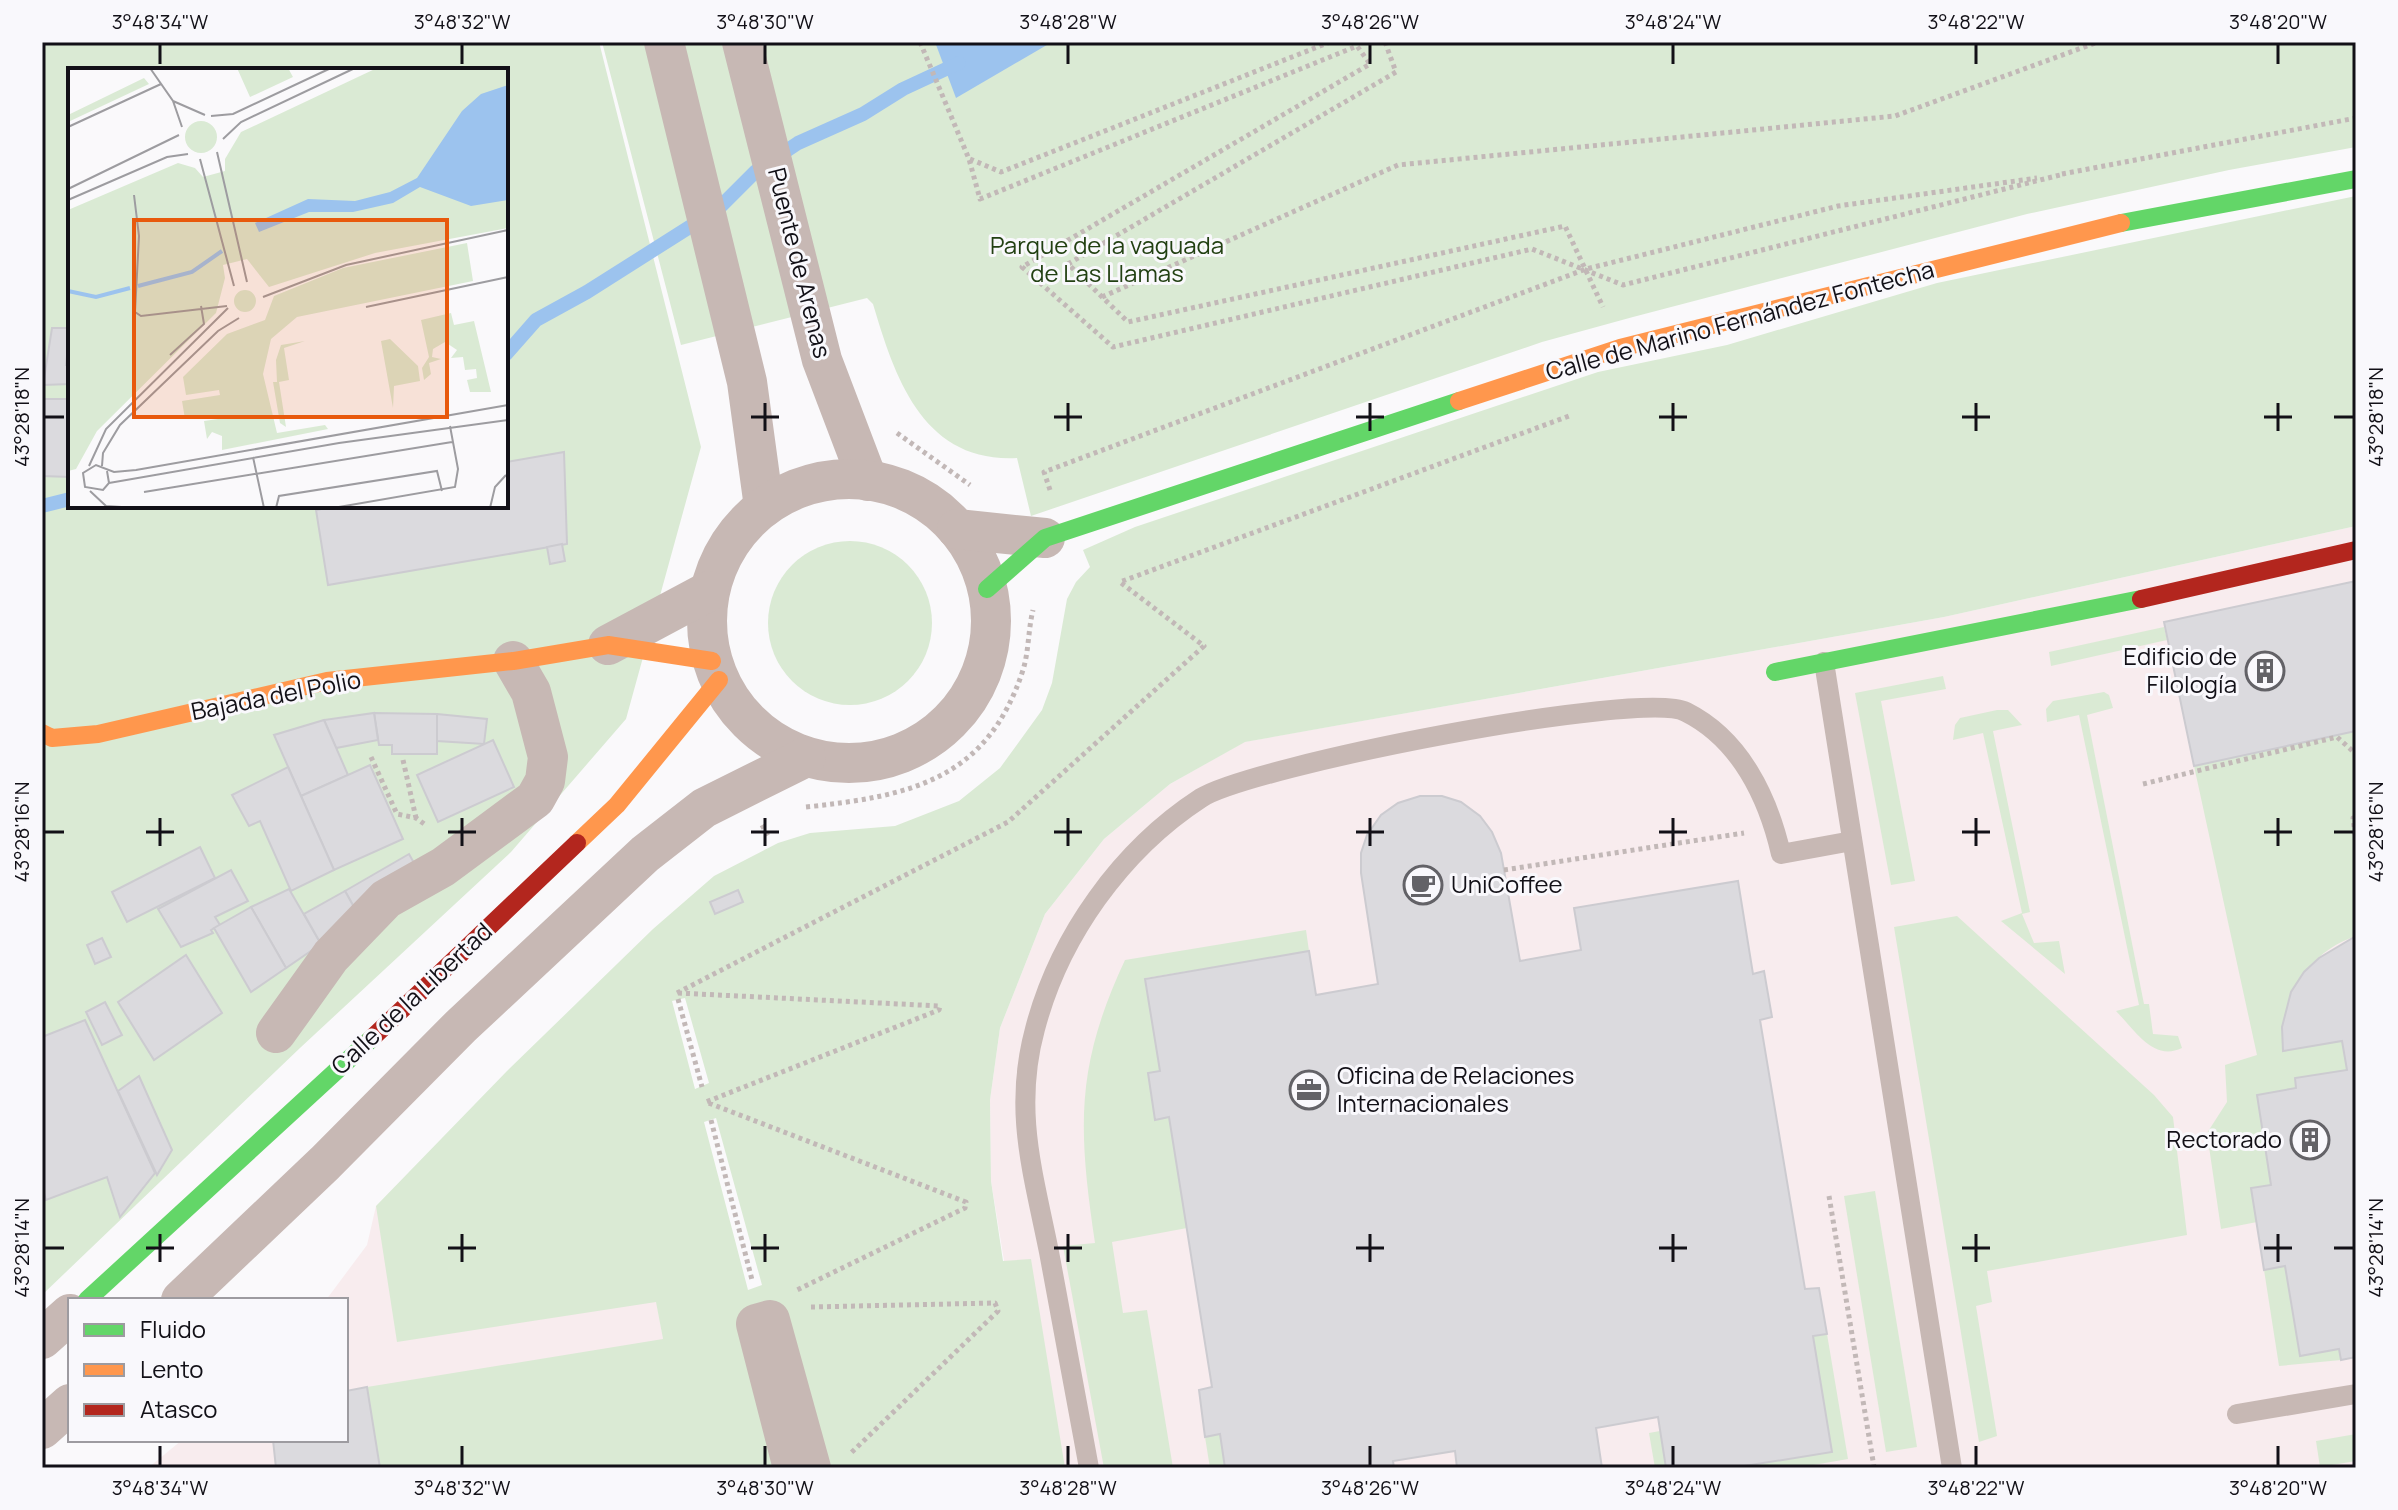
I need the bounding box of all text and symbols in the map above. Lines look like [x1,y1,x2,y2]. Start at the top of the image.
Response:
text: 3°48'34"W [112,8,209,35]
text: 3°48'32"W [414,8,511,35]
text: 3°48'30"W [716,8,814,35]
text: 3°48'28"W [1019,8,1117,35]
text: 3°48'26"W [1321,8,1419,35]
text: 3°48'24"W [1625,8,1722,35]
text: 3°48'22"W [1927,8,2025,35]
text: 3°48'20"W [2229,8,2327,35]
inset map [68,68,508,508]
street label: Puente de Arenas [761,164,840,361]
park label: Parque de la vaguada de Las Llamas [990,228,1224,289]
street label: Calle de Marino Fernández Fontecha [1542,252,1937,387]
text: 43°28'18"N [8,367,35,467]
text: 43°28'18"N [2362,367,2389,467]
place label: Edificio de Filología [2123,639,2237,700]
building icon: Edificio de Filología [2244,650,2286,692]
street label: Bajada del Polio [188,662,363,727]
text: 43°28'16"N [8,782,35,882]
text: 43°28'16"N [2362,782,2389,882]
cafe icon: UniCoffee [1402,864,1444,906]
place label: UniCoffee [1451,867,1563,900]
street label: Calle de la Libertad [323,914,499,1081]
place label: Oficina de Relaciones Internacionales [1337,1058,1574,1119]
office icon: Oficina de Relaciones Internacionales [1288,1069,1330,1111]
building icon: Rectorado [2289,1119,2331,1161]
place label: Rectorado [2166,1122,2282,1155]
text: 43°28'14"N [8,1198,35,1298]
text: 43°28'14"N [2362,1198,2389,1298]
legend [68,1298,348,1442]
text: Fluido [140,1312,206,1345]
text: Lento [140,1352,204,1385]
text: Atasco [140,1392,217,1425]
text: 3°48'34"W [112,1474,209,1501]
text: 3°48'32"W [414,1474,511,1501]
text: 3°48'30"W [716,1474,814,1501]
text: 3°48'28"W [1019,1474,1117,1501]
text: 3°48'26"W [1321,1474,1419,1501]
text: 3°48'24"W [1625,1474,1722,1501]
text: 3°48'22"W [1927,1474,2025,1501]
text: 3°48'20"W [2229,1474,2327,1501]

